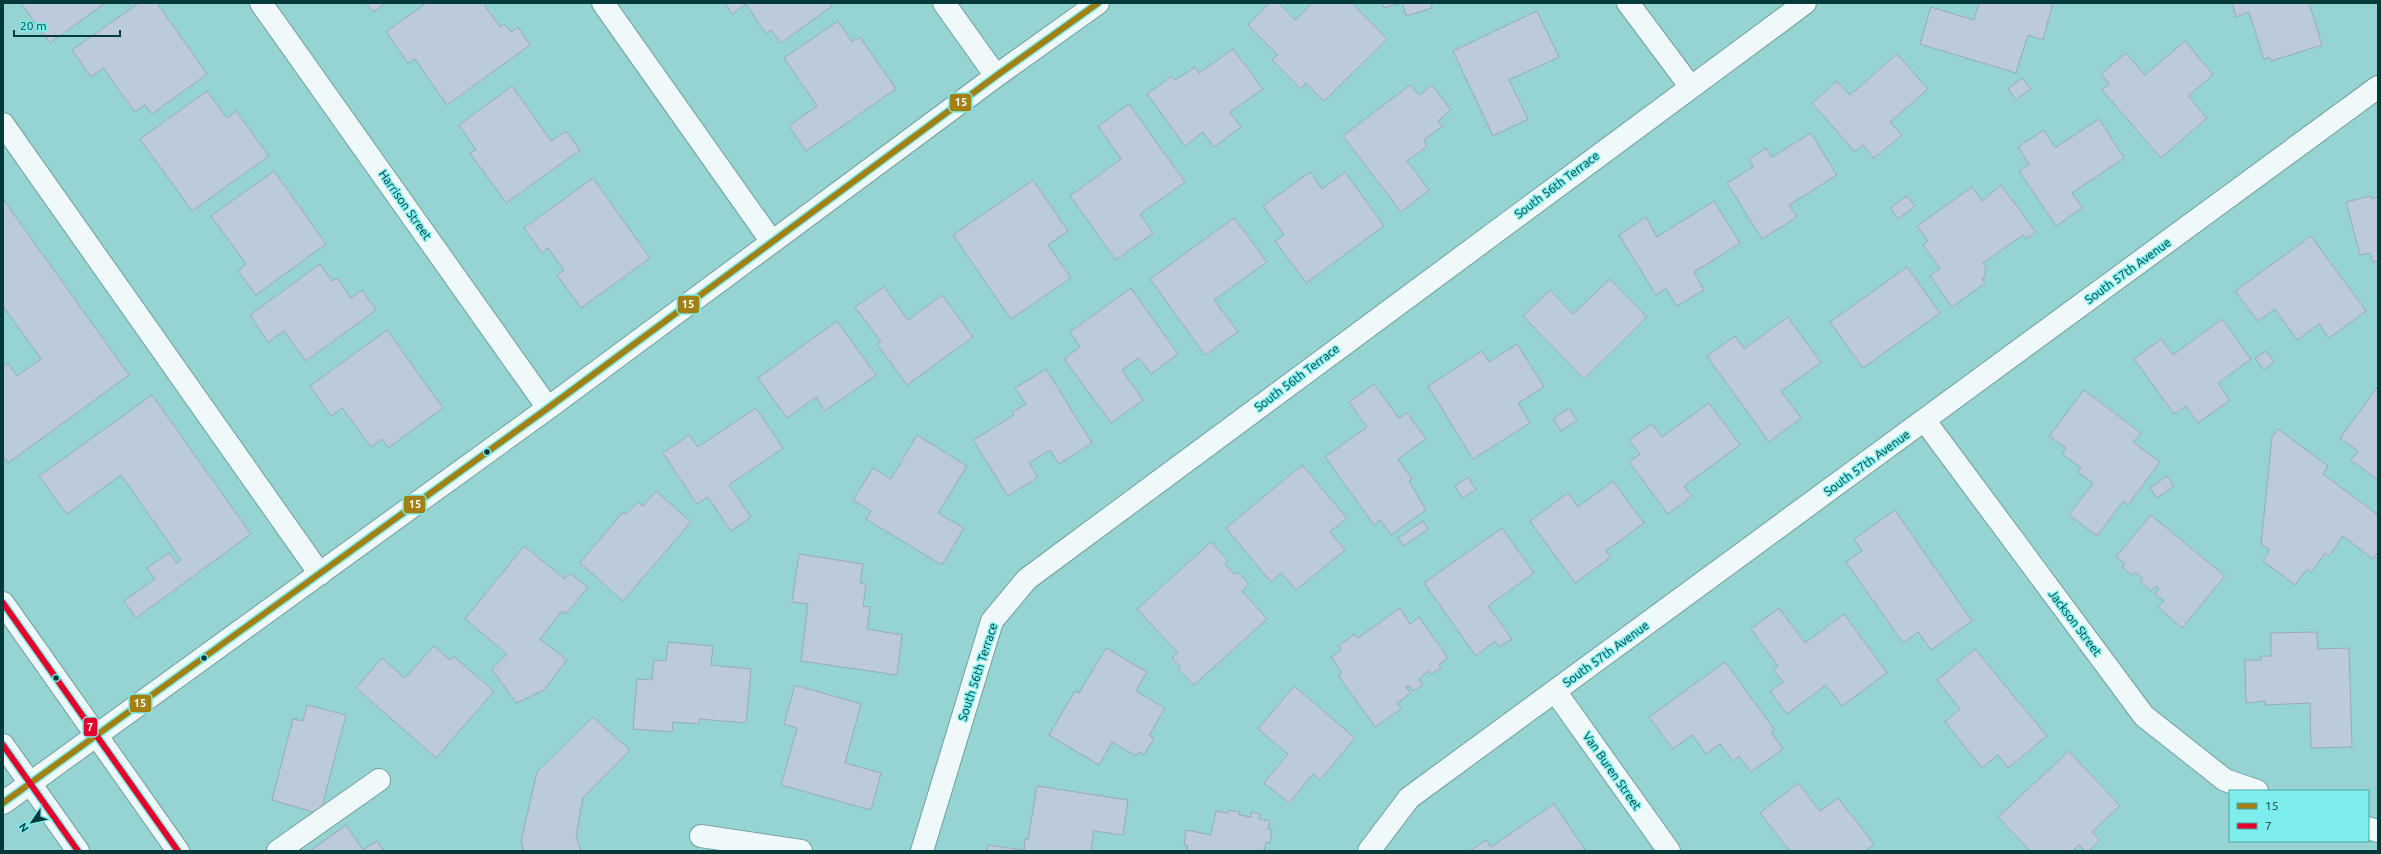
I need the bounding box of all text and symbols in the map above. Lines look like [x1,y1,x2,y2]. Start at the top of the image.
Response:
scale bar [14,12,120,38]
text: 20 m [20,19,47,32]
line badge: 15 [949,93,972,112]
text: 15 [955,96,967,108]
street label: South 56th Terrace [1512,149,1602,221]
street label: Harrison Street [377,167,434,242]
street label: South 57th Avenue [2082,235,2173,306]
line badge: 15 [677,295,700,314]
text: 15 [682,298,694,310]
street label: South 56th Terrace [1252,342,1342,414]
street label: South 57th Avenue [1821,427,1912,498]
unlabelled marker [482,447,492,457]
line badge: 15 [403,495,426,514]
text: 15 [409,498,421,510]
street label: Jackson Street [2046,587,2105,658]
street label: South 57th Avenue [1560,618,1651,689]
street label: South 56th Terrace [956,621,1000,723]
unlabelled marker [199,653,209,663]
unlabelled marker [51,673,61,683]
line badge: 15 [129,694,152,713]
text: 15 [134,697,146,709]
line badge: 7 [83,717,98,737]
text: 7 [87,721,93,733]
street label: Van Buren Street [1581,729,1644,812]
legend [2229,790,2369,842]
text: 15 [2265,799,2279,812]
north arrow [12,802,52,842]
text: 7 [2265,819,2272,832]
text: N [16,821,31,834]

